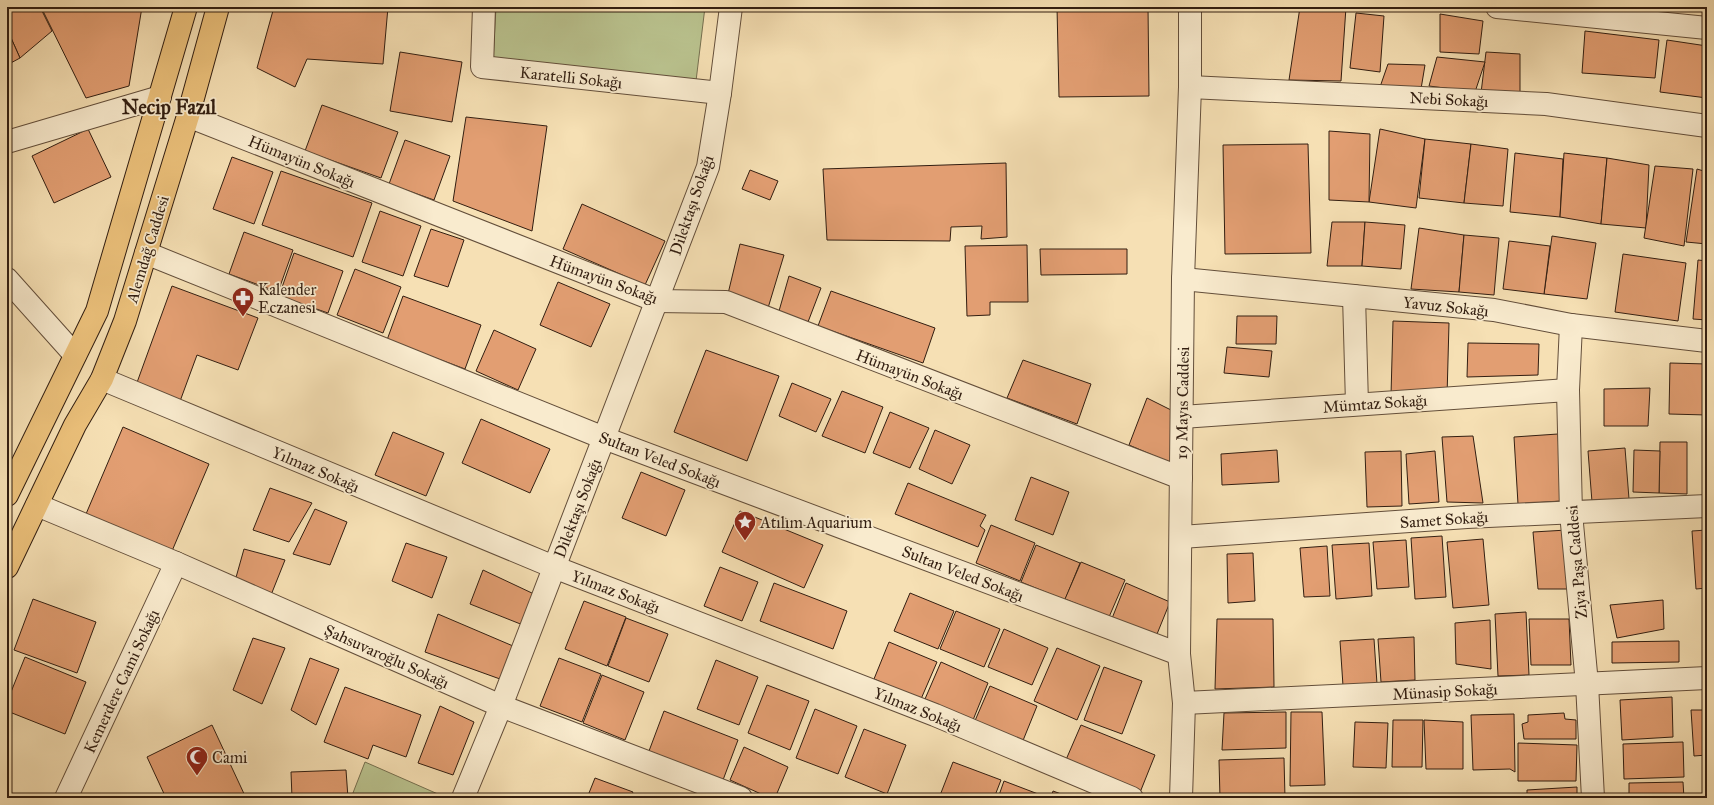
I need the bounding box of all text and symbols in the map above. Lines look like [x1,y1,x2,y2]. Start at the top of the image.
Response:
street label: Karatelli Sokağı [519,63,624,93]
street label: Nebi Sokağı [1409,88,1489,112]
district label: Necip Fazıl [122,95,217,120]
street label: Hümayün Sokağı [245,131,359,193]
street label: Dilektaşı Sokağı [665,152,719,258]
street label: Alemdağ Caddesi [122,193,174,306]
street label: Hümayün Sokağı [547,251,661,309]
place label: Kalender Eczanesi [258,280,317,317]
pharmacy icon: Kalender Eczanesi [230,285,256,318]
street label: Yavuz Sokağı [1402,293,1490,322]
street label: Hümayün Sokağı [853,345,967,405]
street label: 19 Mayıs Caddesi [1172,346,1193,460]
street label: Mümtaz Sokağı [1322,390,1429,418]
street label: Sultan Veled Sokağı [596,427,724,493]
street label: Yılmaz Sokağı [269,442,363,498]
street label: Dilektaşı Sokağı [550,455,606,561]
street label: Ziya Paşa Caddesi [1562,504,1591,620]
street label: Samet Sokağı [1399,507,1489,533]
place icon: Atılım Aquarium [732,509,758,542]
place label: Atılım Aquarium [759,513,873,533]
street label: Sultan Veled Sokağı [899,541,1027,607]
street label: Yılmaz Sokağı [569,566,663,618]
street label: Kemerdere Cami Sokağı [80,606,164,757]
street label: Şahsuvaroğlu Sokağı [321,620,453,694]
street label: Münasip Sokağı [1392,679,1499,705]
street label: Yılmaz Sokağı [871,683,965,737]
mosque icon: Cami [184,744,210,777]
place label: Cami [212,748,248,767]

